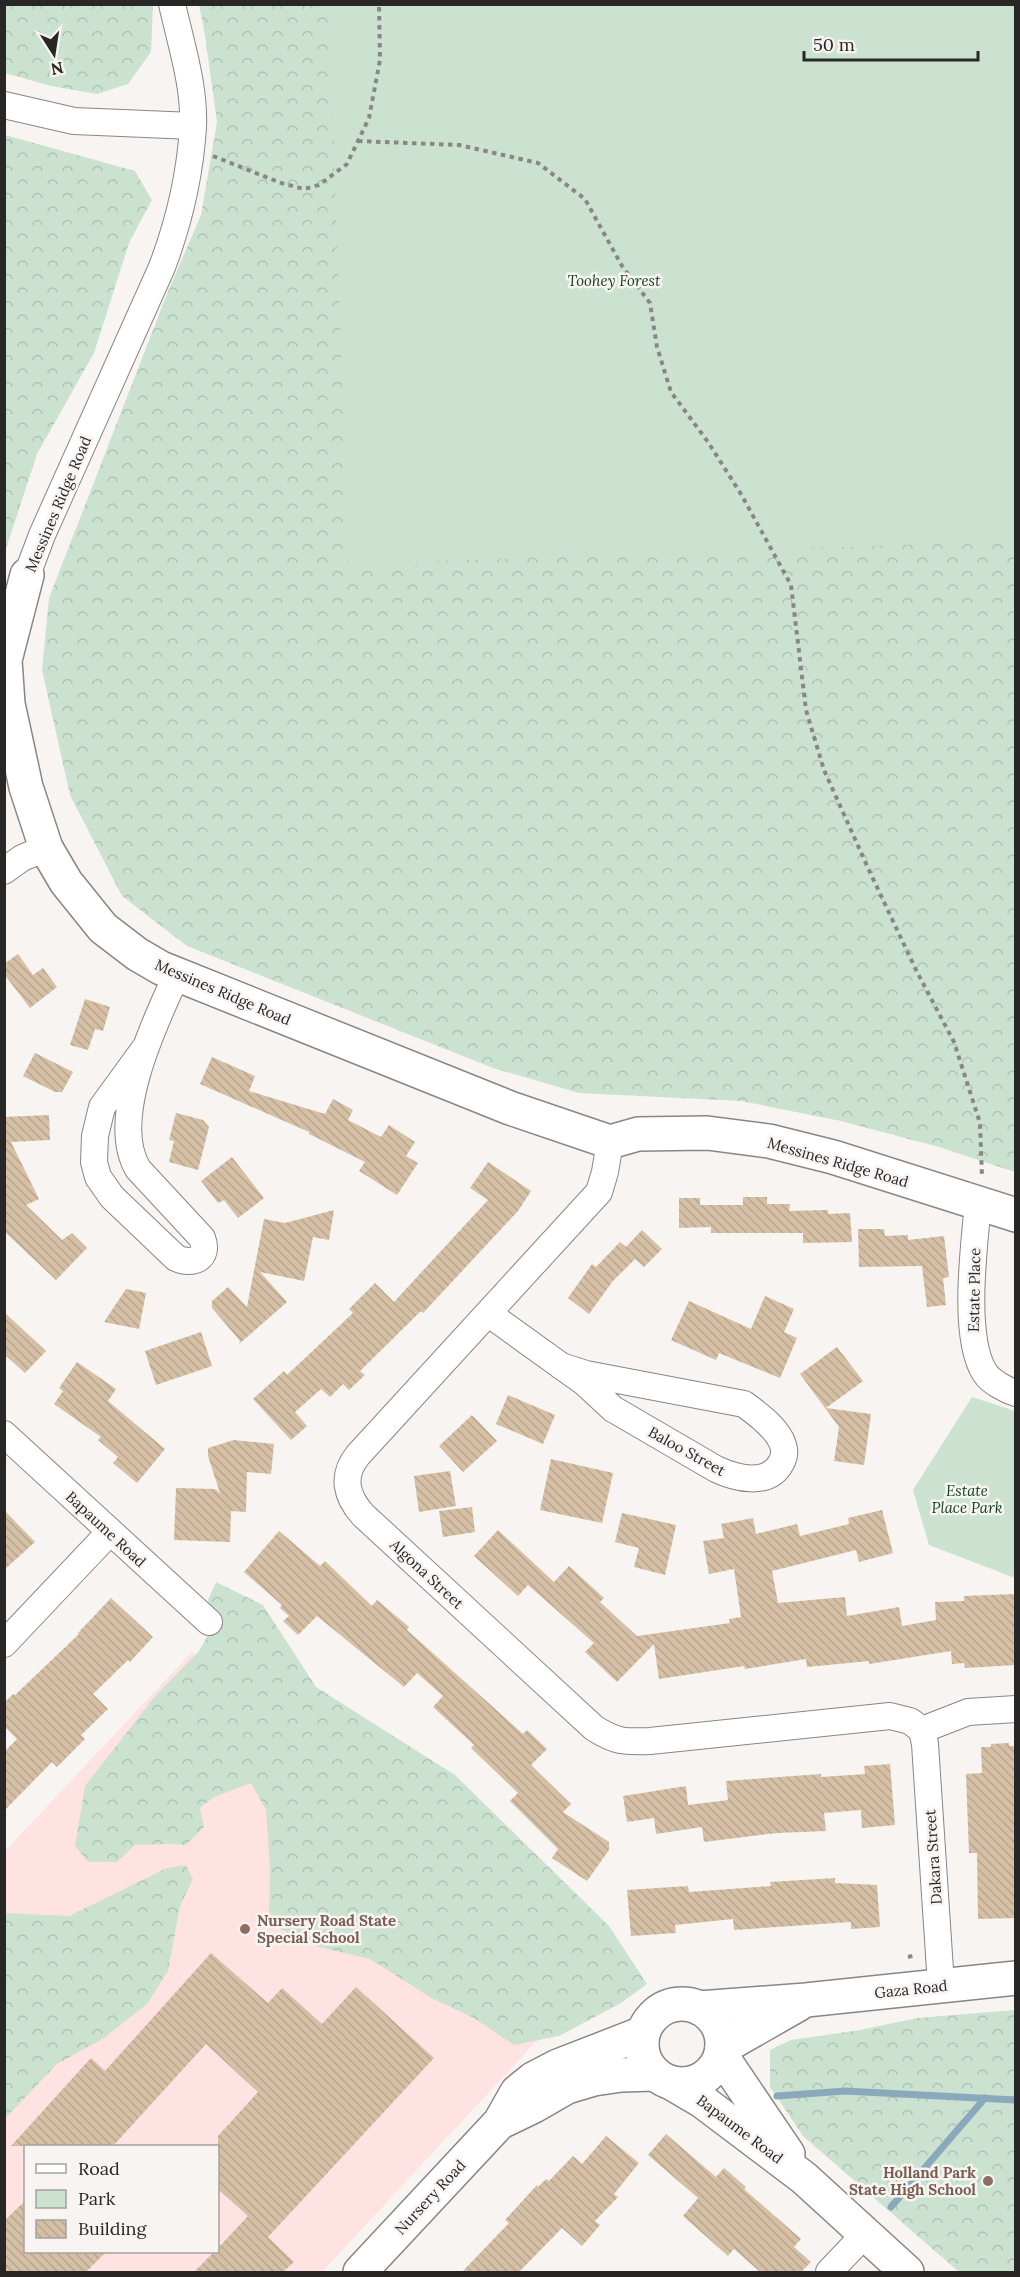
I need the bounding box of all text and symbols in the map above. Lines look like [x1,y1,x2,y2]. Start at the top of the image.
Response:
north arrow [24,24,84,84]
scale bar [804,24,978,62]
text: 50 m [813,33,855,56]
text: N [49,58,65,80]
park label: Toohey Forest [568,271,661,290]
street label: Messines Ridge Road [21,433,95,575]
street label: Messines Ridge Road [152,955,294,1029]
street label: Messines Ridge Road [765,1133,911,1191]
street label: Estate Place [964,1248,984,1332]
street label: Baloo Street [645,1422,729,1480]
park label: Estate Place Park [931,1481,1003,1517]
street label: Bapaume Road [62,1487,150,1571]
street label: Algona Street [385,1534,468,1613]
street label: Dakara Street [920,1809,946,1905]
place label: Nursery Road State Special School [257,1911,396,1947]
marker: Nursery Road State Special School [238,1922,252,1936]
street label: Gaza Road [874,1976,948,2002]
street label: Bapaume Road [693,2090,787,2168]
legend [24,2145,219,2253]
street label: Nursery Road [391,2156,469,2238]
text: Road [78,2157,120,2180]
place label: Holland Park State High School [849,2163,976,2199]
marker: Holland Park State High School [981,2174,995,2188]
text: Park [78,2187,116,2210]
text: Building [78,2217,148,2240]

